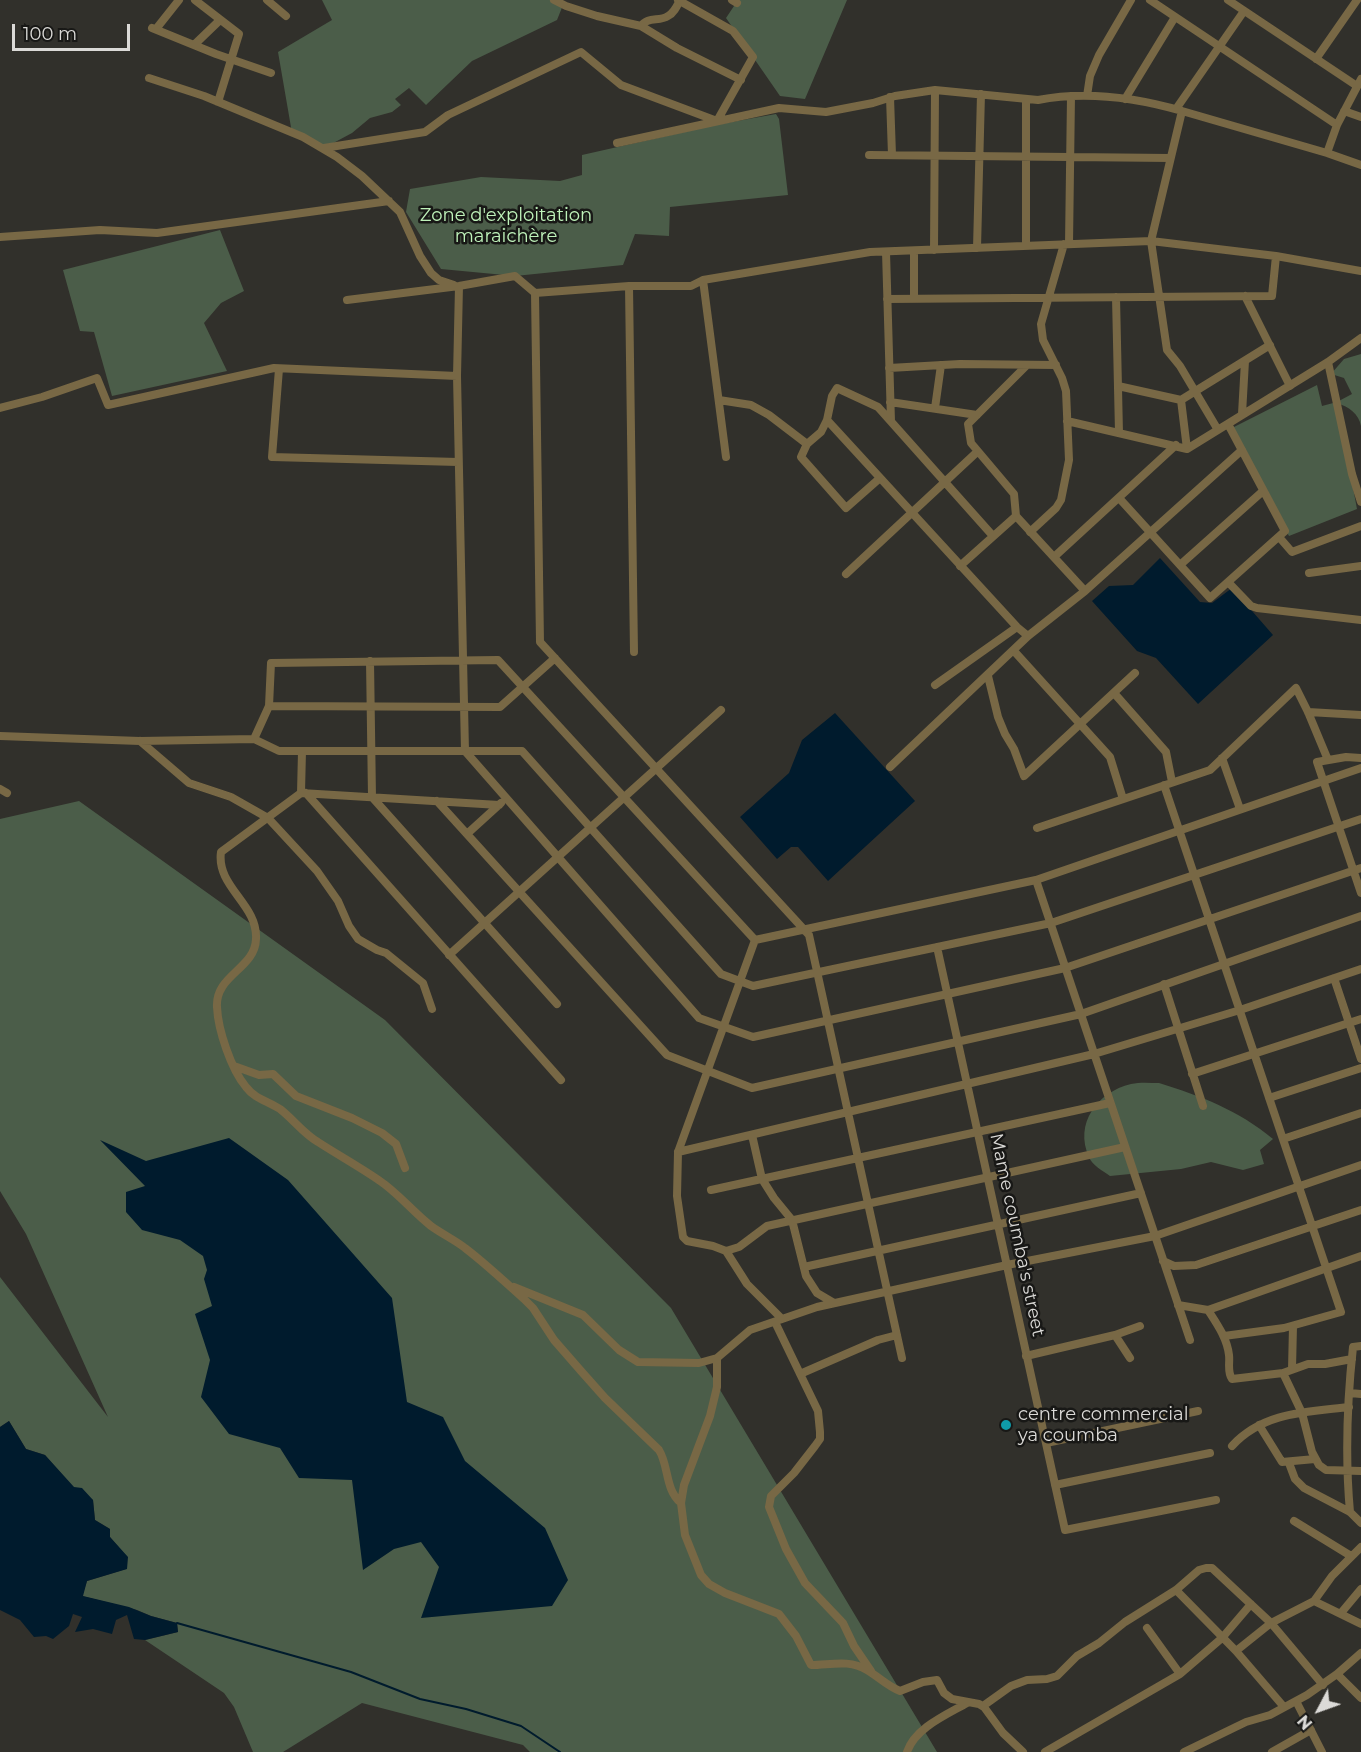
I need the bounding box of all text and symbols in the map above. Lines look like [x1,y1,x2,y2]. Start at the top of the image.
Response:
scale bar [15,12,134,50]
text: 100 m [23,23,77,45]
park label: Zone d'exploitation maraichère [420,205,592,248]
street label: Mame coumba's street [985,1132,1049,1338]
place label: centre commercial ya coumba [1018,1404,1189,1446]
marker: centre commercial ya coumba [999,1418,1013,1432]
north arrow [1289,1680,1349,1740]
text: N [1294,1711,1316,1733]

